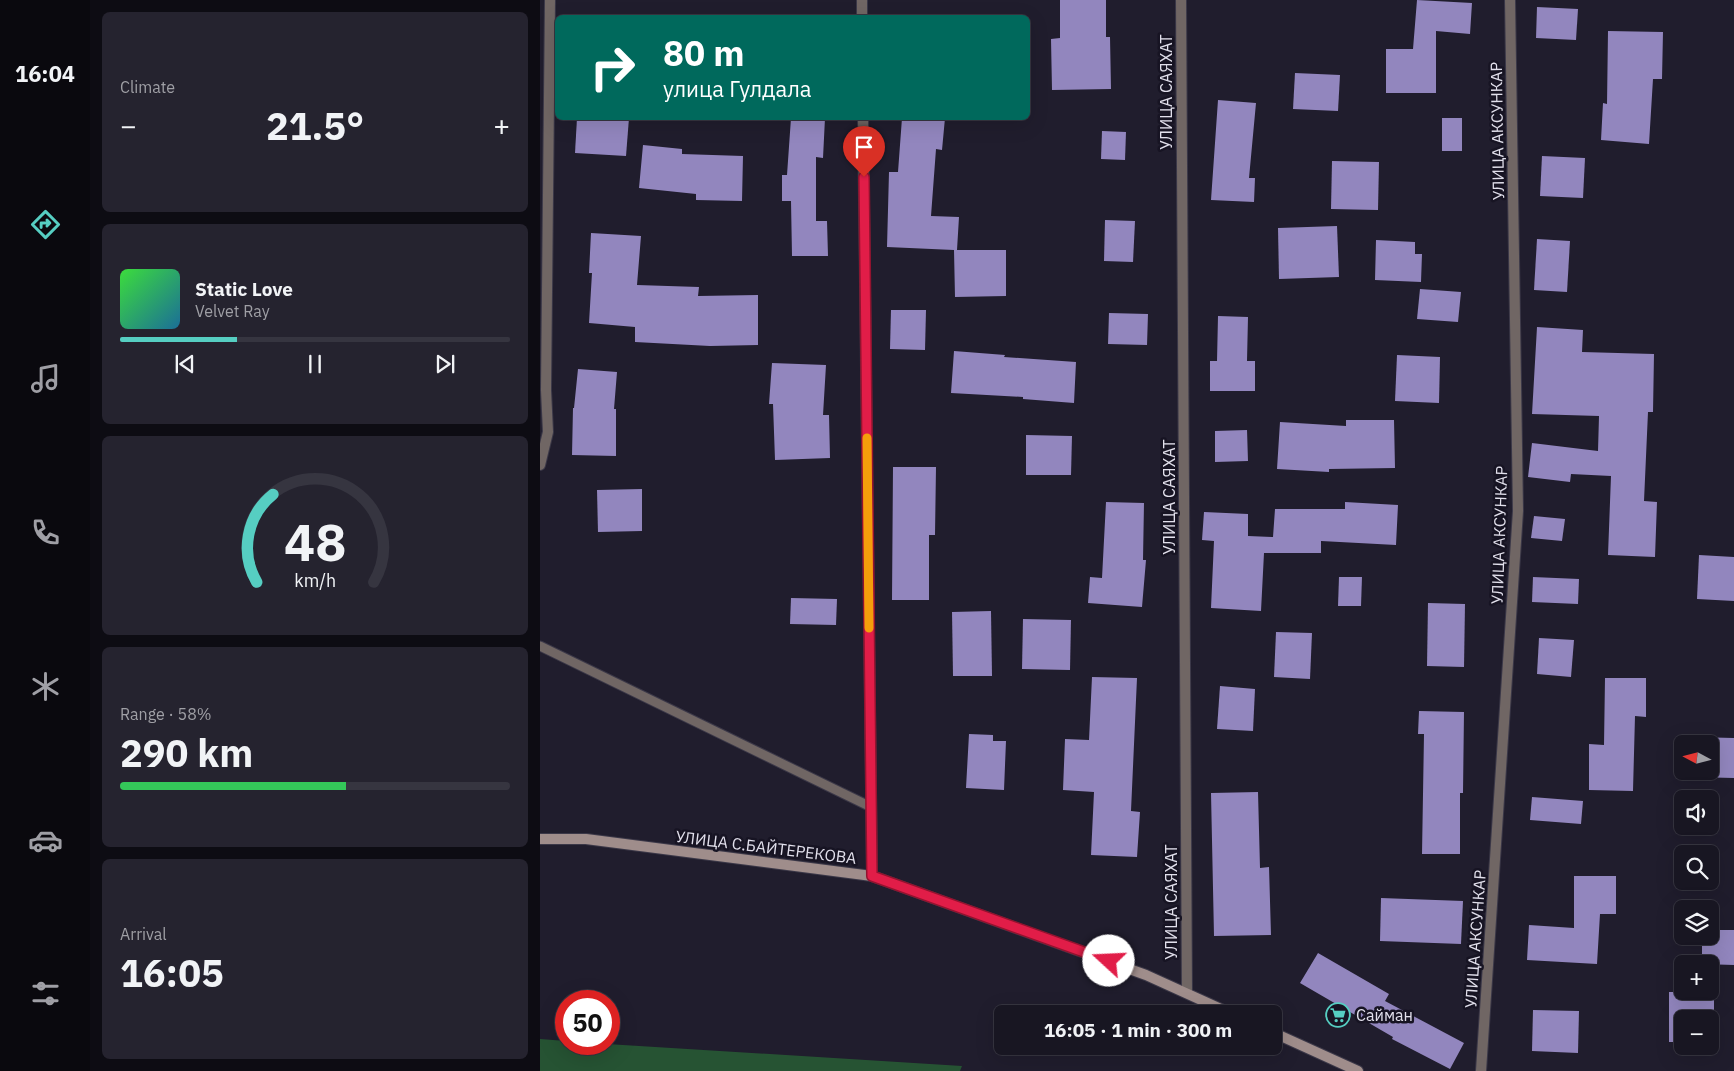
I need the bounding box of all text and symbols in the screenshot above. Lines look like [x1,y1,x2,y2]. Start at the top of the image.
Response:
text: 80 m [663,30,745,76]
street label: УЛИЦА САЯХАТ [1156,34,1176,150]
icon: right [580,35,645,100]
text: 16:04 [15,59,75,88]
street label: УЛИЦА АКСУНКАР [1486,61,1508,200]
text: улица Гулдала [663,74,812,103]
text: Climate [120,77,175,97]
text: 21.5° [266,101,364,150]
text: − [120,107,137,144]
text: + [493,107,510,144]
pin [843,126,885,177]
icon: arrive [850,133,878,161]
icon: directions [28,207,63,242]
text: Static Love [195,277,293,301]
text: Velvet Ray [195,301,270,321]
icon: previous [171,350,199,378]
icon: pause [301,350,329,378]
icon: next [431,350,459,378]
icon: music [28,361,63,396]
street label: УЛИЦА САЯХАТ [1159,439,1179,555]
street label: УЛИЦА АКСУНКАР [1487,465,1511,605]
text: 48 [284,508,346,575]
icon: phone [28,515,63,550]
text: km/h [294,569,336,592]
icon: climate [28,669,63,704]
text: Range · 58% [120,704,212,724]
text: 290 km [120,728,253,777]
north arrow [1674,735,1719,780]
map controls [1674,735,1719,1055]
button: sound [1674,790,1719,835]
icon: car [28,823,63,858]
street label: УЛИЦА С.БАЙТЕРЕКОВА [674,826,858,868]
street label: УЛИЦА САЯХАТ [1161,844,1181,960]
button: search [1674,845,1719,890]
street label: УЛИЦА АКСУНКАР [1460,869,1490,1009]
button: layers [1674,900,1719,945]
text: Arrival [120,924,167,944]
position arrow [1082,934,1134,986]
text: 16:05 [120,948,224,997]
button: + [1674,955,1719,1000]
icon: filters [28,976,63,1011]
speed limit sign: 50 [555,990,620,1055]
supermarket icon: Сайман [1325,1002,1351,1028]
place label: Сайман [1356,1005,1413,1025]
button: − [1674,1010,1719,1055]
text: 16:05 · 1 min · 300 m [1044,1018,1232,1042]

